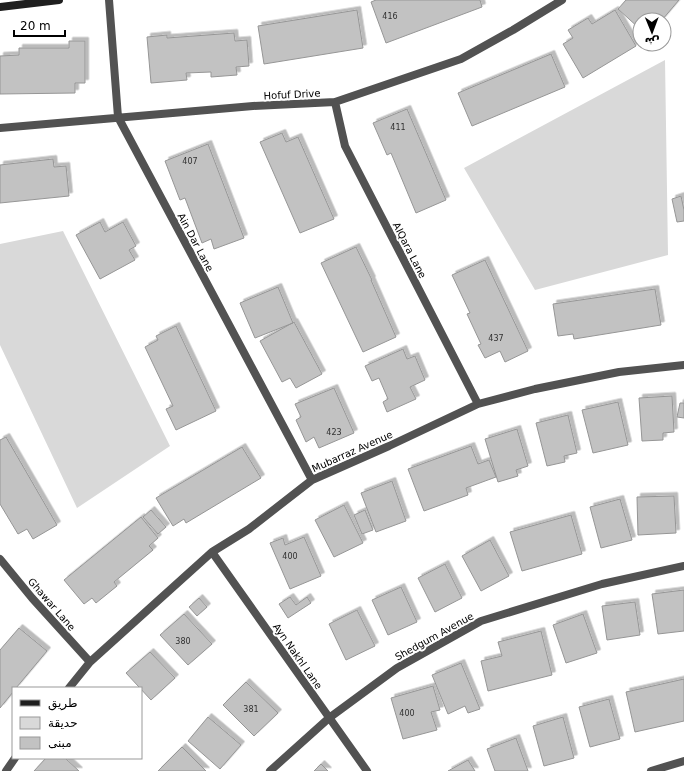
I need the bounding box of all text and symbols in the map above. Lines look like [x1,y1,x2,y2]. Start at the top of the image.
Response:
scale bar [14,12,65,38]
house number: 416 [382,12,398,21]
north arrow [632,12,672,52]
text: 20 m [20,19,51,33]
text: ش [644,35,660,48]
street label: Hofuf Drive [263,88,321,101]
house number: 411 [390,123,406,132]
house number: 407 [182,157,198,166]
street label: Ain Dar Lane [176,211,216,273]
street label: AlQara Lane [391,220,428,280]
house number: 437 [488,334,504,343]
house number: 423 [326,428,342,437]
street label: Mubarraz Avenue [310,429,394,474]
house number: 400 [282,552,298,561]
street label: Ghawar Lane [26,576,77,633]
street label: Shedgum Avenue [393,610,475,663]
street label: Ayn Nakhl Lane [271,621,324,691]
house number: 380 [175,637,191,646]
legend [12,687,142,759]
text: طريق [48,696,78,711]
house number: 381 [243,705,259,714]
house number: 400 [399,709,415,718]
text: حديقة [48,716,78,730]
text: مبنى [48,736,72,750]

